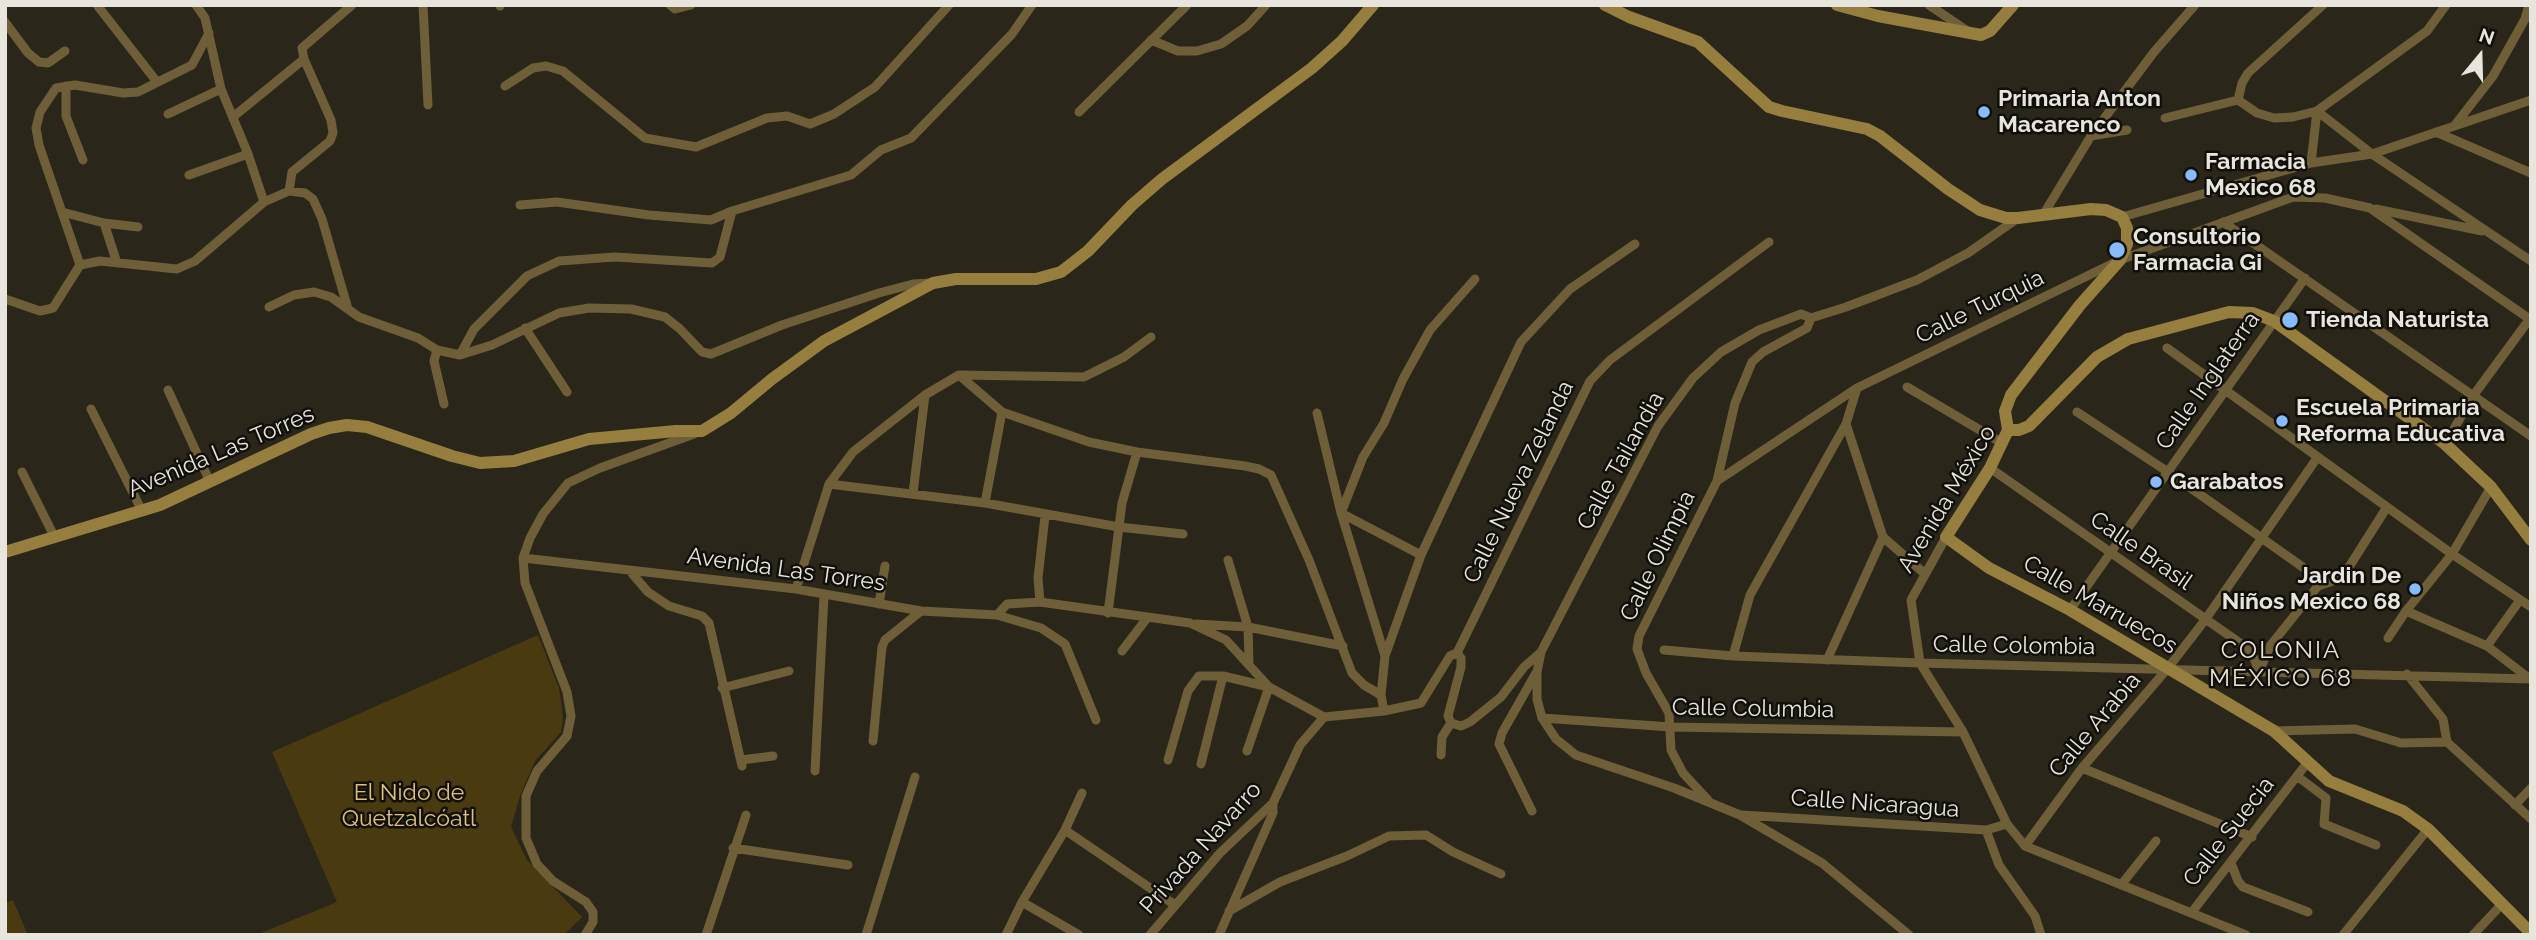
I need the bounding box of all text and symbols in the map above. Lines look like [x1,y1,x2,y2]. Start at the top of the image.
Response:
north arrow [2445,21,2515,91]
text: N [2476,23,2497,49]
place label: Primaria Anton Macarenco [1998,85,2161,139]
marker: Primaria Anton Macarenco [1976,104,1992,120]
place label: Farmacia Mexico 68 [2205,148,2316,202]
marker: Farmacia Mexico 68 [2183,167,2199,183]
place label: Consultorio Farmacia Gi [2133,223,2262,277]
marker: Consultorio Farmacia Gi [2107,240,2127,260]
street label: Calle Turquia [1911,264,2049,350]
place label: Tienda Naturista [2306,306,2489,334]
street label: Calle Inglaterra [2150,307,2266,455]
marker: Tienda Naturista [2280,310,2300,330]
street label: Calle Nueva Zelanda [1458,376,1580,588]
street label: Calle Tailandia [1572,387,1670,535]
place label: Escuela Primaria Reforma Educativa [2296,394,2505,448]
street label: Avenida Las Torres [124,400,318,504]
marker: Escuela Primaria Reforma Educativa [2274,413,2290,429]
street label: Avenida México [1892,420,2002,578]
place label: Garabatos [2170,468,2284,496]
marker: Garabatos [2148,474,2164,490]
street label: Calle Olimpia [1615,486,1701,626]
street label: Calle Brasil [2085,506,2197,596]
street label: Avenida Las Torres [685,542,887,598]
street label: Calle Marruecos [2018,550,2182,660]
place label: Jardin De Niños Mexico 68 [2222,562,2401,616]
marker: Jardin De Niños Mexico 68 [2407,581,2423,597]
street label: Calle Colombia [1933,631,2095,661]
district label: COLONIA MÉXICO 68 [2210,637,2352,693]
street label: Calle Arabia [2043,667,2147,783]
street label: Calle Columbia [1672,694,1834,724]
street label: Calle Suecia [2178,772,2280,892]
street label: Privada Navarro [1134,776,1268,920]
park label: El Nido de Quetzalcóatl [342,779,476,833]
street label: Calle Nicaragua [1790,784,1960,824]

